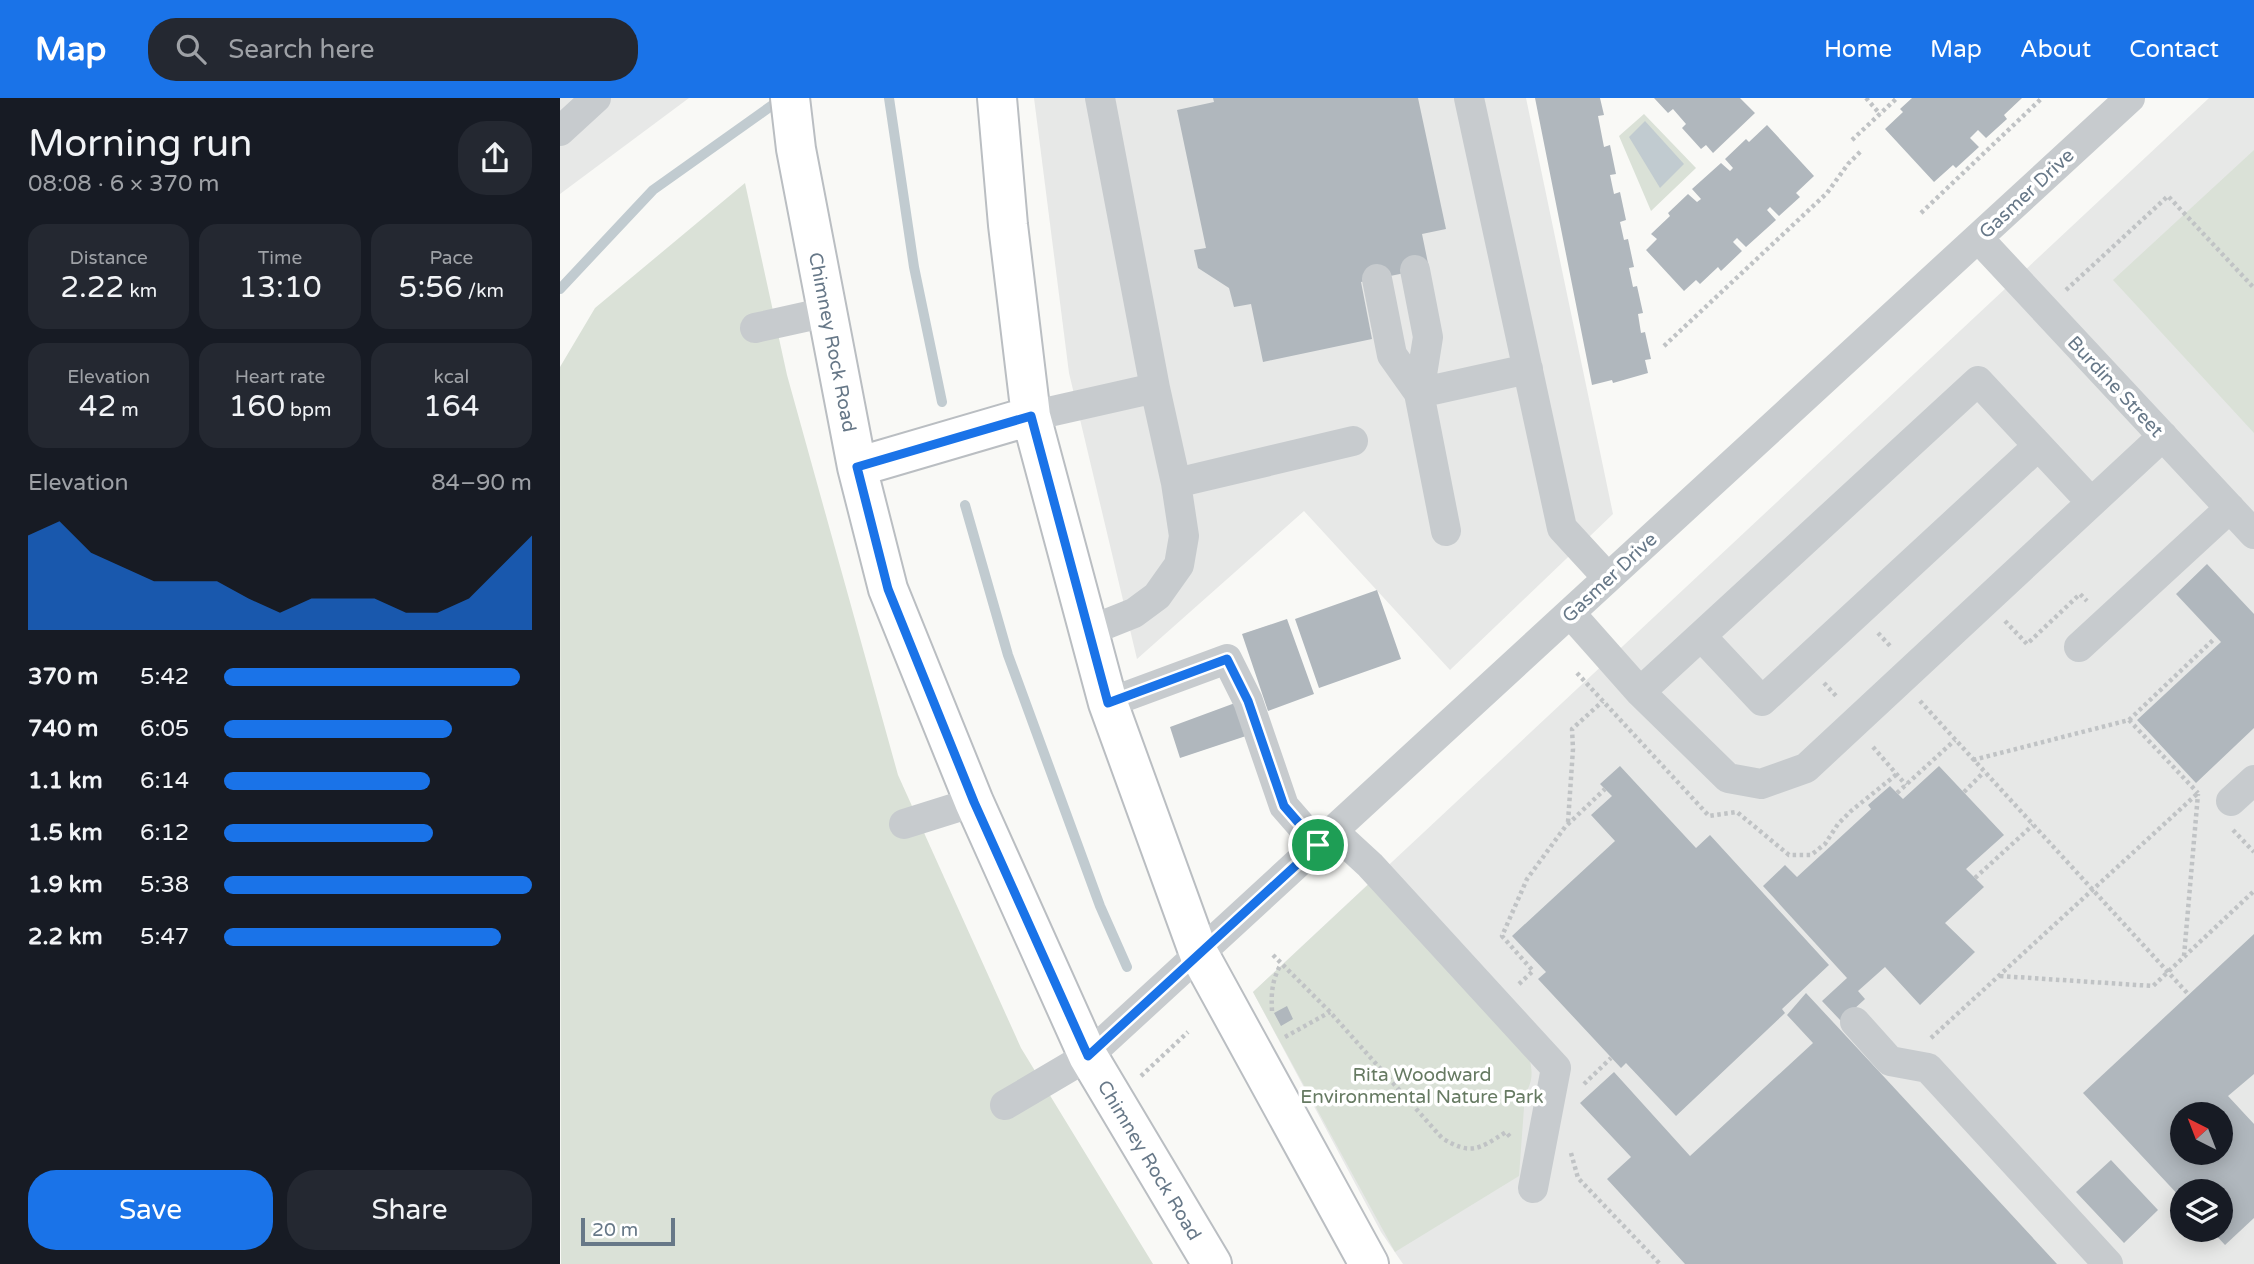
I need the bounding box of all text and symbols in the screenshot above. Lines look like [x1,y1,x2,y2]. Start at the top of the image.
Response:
search box [148,18,638,81]
text: Map [35,30,106,69]
icon: search [172,30,210,68]
text: Search here [228,34,374,65]
text: Home [1824,35,1892,64]
text: Map [1930,35,1982,64]
text: About [2020,35,2091,64]
text: Contact [2129,35,2219,64]
text: Morning run [28,121,252,167]
button: share [458,121,532,195]
street label: Gasmer Drive [1975,144,2079,243]
text: 08:08 · 6 × 370 m [28,170,219,198]
text: Distance [70,247,148,269]
text: Time [258,247,302,269]
text: Pace [429,247,473,269]
street label: Chimney Rock Road [804,250,860,434]
text: 2.22 [60,269,124,306]
text: 13:10 [238,269,322,306]
text: 5:56 [399,269,463,306]
text: km [124,280,157,302]
text: /km [463,280,504,302]
street label: Burdine Street [2063,332,2168,442]
text: Elevation [67,366,150,388]
text: Heart rate [235,366,325,388]
text: kcal [433,366,469,388]
text: 42 [79,388,116,425]
text: 160 [229,388,285,425]
text: 164 [423,388,480,425]
text: m [116,399,139,421]
text: bpm [285,399,331,421]
text: Elevation [28,469,129,497]
text: 84–90 m [431,469,532,497]
street label: Gasmer Drive [1558,528,1662,627]
text: 370 m [28,663,98,691]
text: 5:42 [140,663,189,691]
text: 740 m [28,715,98,743]
text: 6:05 [140,715,189,743]
text: 1.1 km [28,767,103,795]
text: 6:14 [140,767,189,795]
pin [1288,815,1348,875]
text: 1.5 km [28,819,103,847]
text: 6:12 [140,819,189,847]
icon: arrive [1299,826,1337,864]
text: 1.9 km [28,871,103,899]
text: 5:38 [140,871,189,899]
text: 2.2 km [28,923,103,951]
text: 5:47 [140,923,189,951]
park label: Rita Woodward Environmental Nature Park [1300,1064,1544,1108]
street label: Chimney Rock Road [1093,1077,1206,1244]
north arrow [2170,1102,2233,1166]
map controls [2170,1102,2233,1242]
button: Save [28,1170,273,1250]
button: Share [287,1170,532,1250]
button: layers [2170,1179,2233,1242]
scale bar [581,1215,676,1247]
text: 20 m [592,1219,638,1241]

